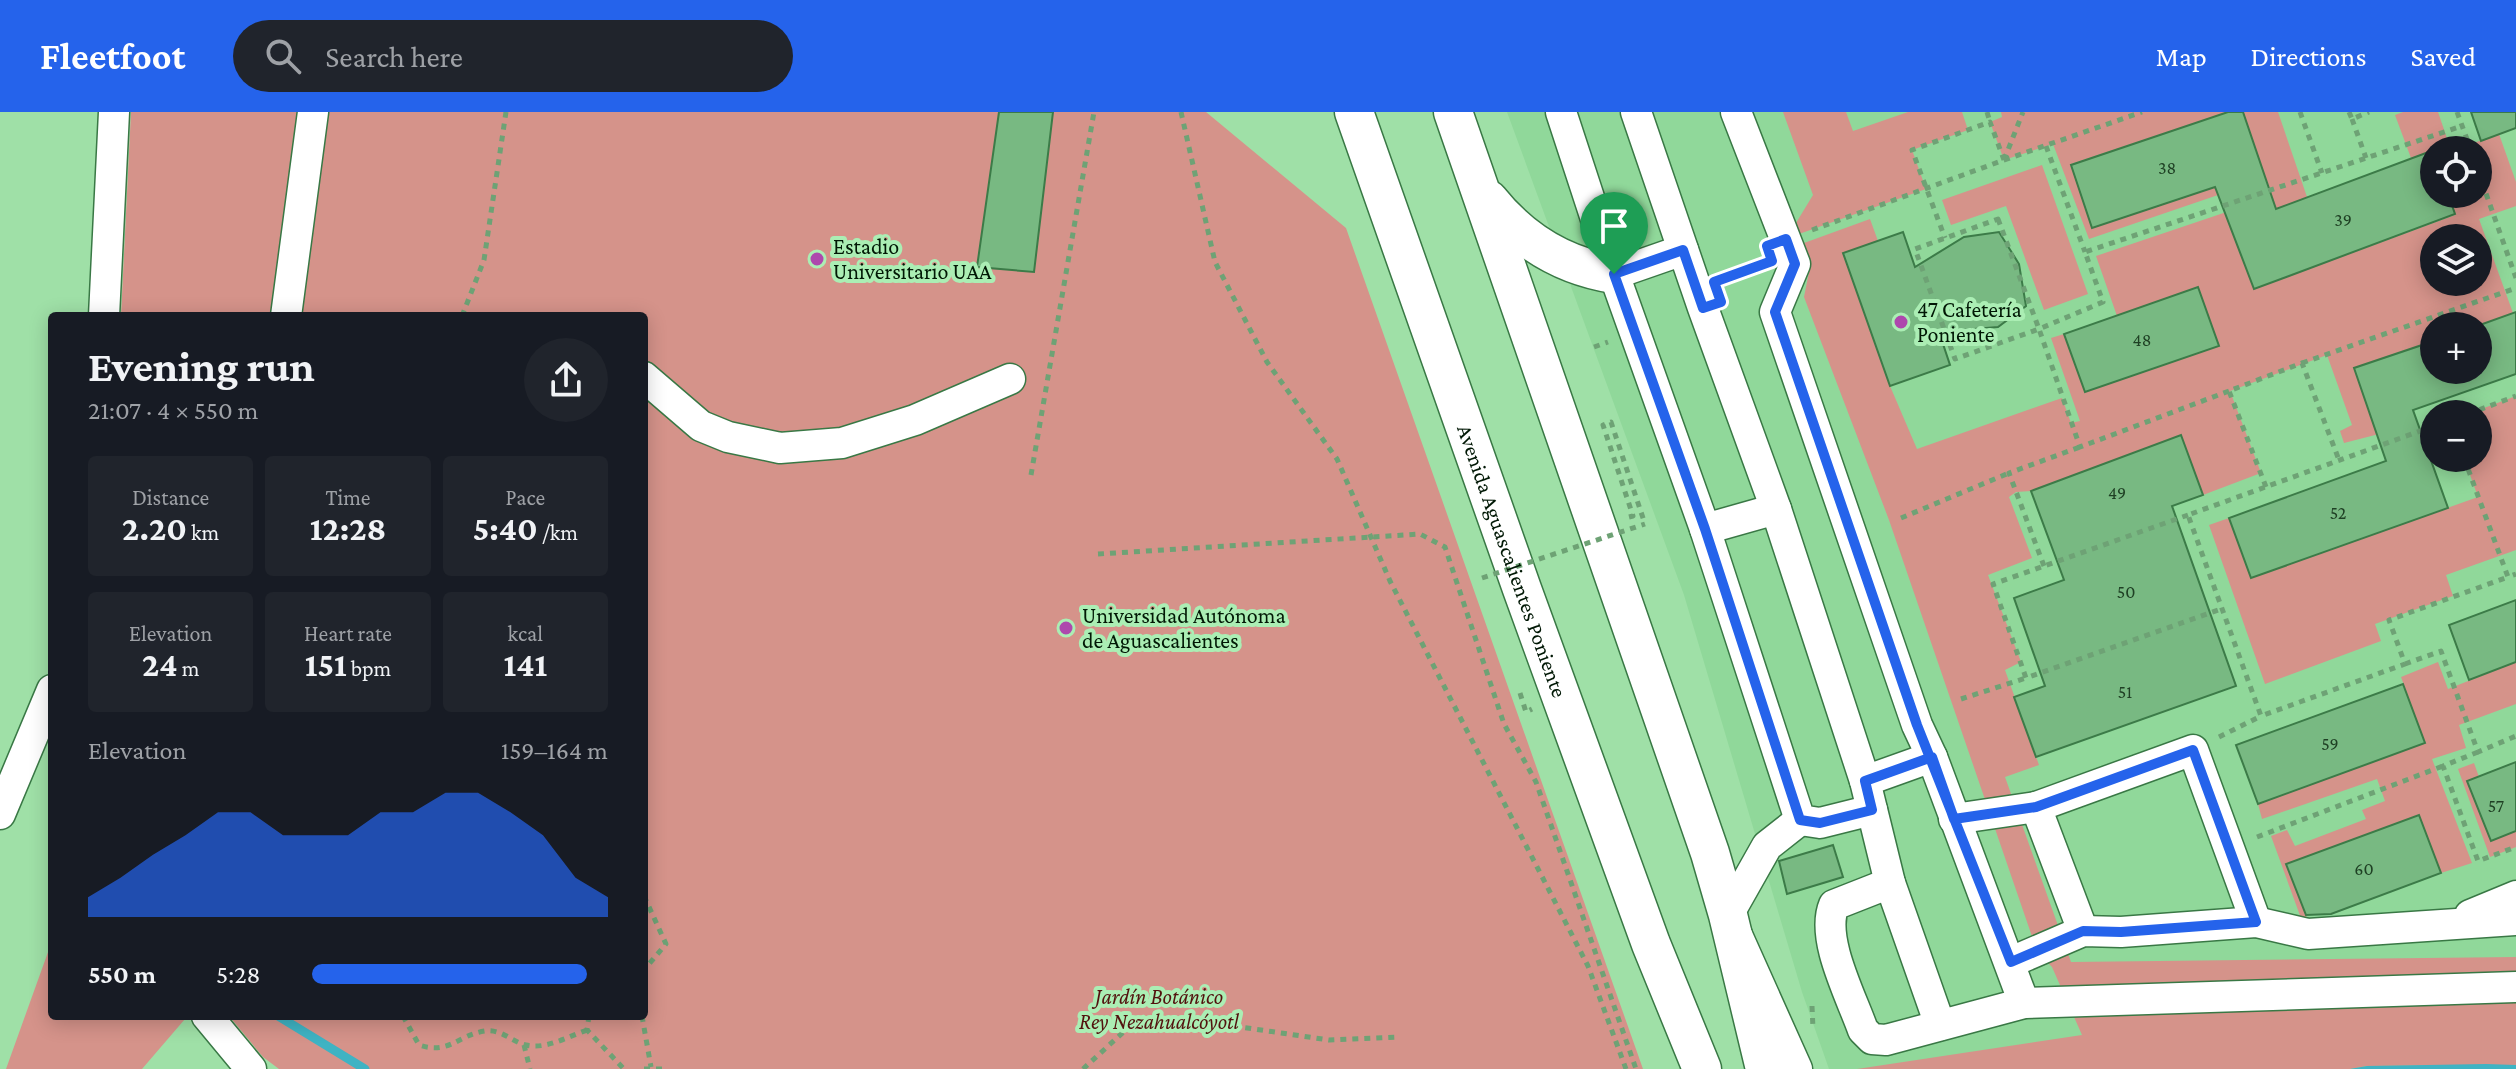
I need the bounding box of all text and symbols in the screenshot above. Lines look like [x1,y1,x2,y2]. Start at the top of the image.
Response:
search box [233,20,793,92]
icon: search [261,34,305,78]
text: Fleetfoot [40,35,185,77]
text: Search here [325,40,463,73]
text: Map [2156,41,2207,72]
text: Directions [2251,41,2366,72]
text: Saved [2410,41,2476,72]
map controls [2420,136,2492,472]
button: locate [2420,136,2492,208]
house number: 38 [2158,158,2176,178]
pin [1580,192,1648,274]
icon: arrive [1592,204,1636,248]
house number: 39 [2334,210,2352,230]
button: layers [2420,224,2492,296]
place label: Estadio Universitario UAA [833,234,992,284]
marker: Estadio Universitario UAA [808,250,826,268]
place label: 47 Cafetería Poniente [1917,297,2022,347]
button: + [2420,312,2492,384]
marker: 47 Cafetería Poniente [1892,313,1910,331]
house number: 48 [2133,330,2151,350]
button: share [524,338,608,422]
text: Evening run [88,342,315,390]
text: 21:07 · 4 × 550 m [88,396,259,425]
button: − [2420,400,2492,472]
street label: Avenida Aguascalientes Poniente [1452,421,1573,701]
house number: 49 [2108,483,2126,503]
text: Distance [132,485,209,510]
text: Time [325,485,371,510]
text: Pace [506,485,545,510]
house number: 52 [2330,503,2346,523]
text: 2.20 [122,510,187,547]
text: 12:28 [310,510,386,547]
text: 5:40 [473,510,538,547]
text: km [187,520,219,545]
text: /km [538,520,578,545]
house number: 50 [2117,582,2135,602]
place label: Universidad Autónoma de Aguascalientes [1082,603,1286,653]
marker: Universidad Autónoma de Aguascalientes [1057,619,1075,637]
text: Elevation [129,621,212,646]
text: Heart rate [304,621,392,646]
text: kcal [508,621,543,646]
text: 24 [142,646,178,683]
text: 151 [305,646,347,683]
text: 141 [503,646,547,683]
text: m [178,656,199,681]
text: bpm [347,656,391,681]
house number: 51 [2118,682,2132,702]
house number: 59 [2321,734,2339,754]
text: Elevation [88,736,186,765]
text: 159–164 m [501,736,608,765]
house number: 57 [2488,796,2504,816]
house number: 60 [2354,859,2374,879]
text: 550 m [88,960,156,989]
text: 5:28 [216,960,261,989]
park label: Jardín Botánico Rey Nezahualcóyotl [1079,984,1240,1034]

